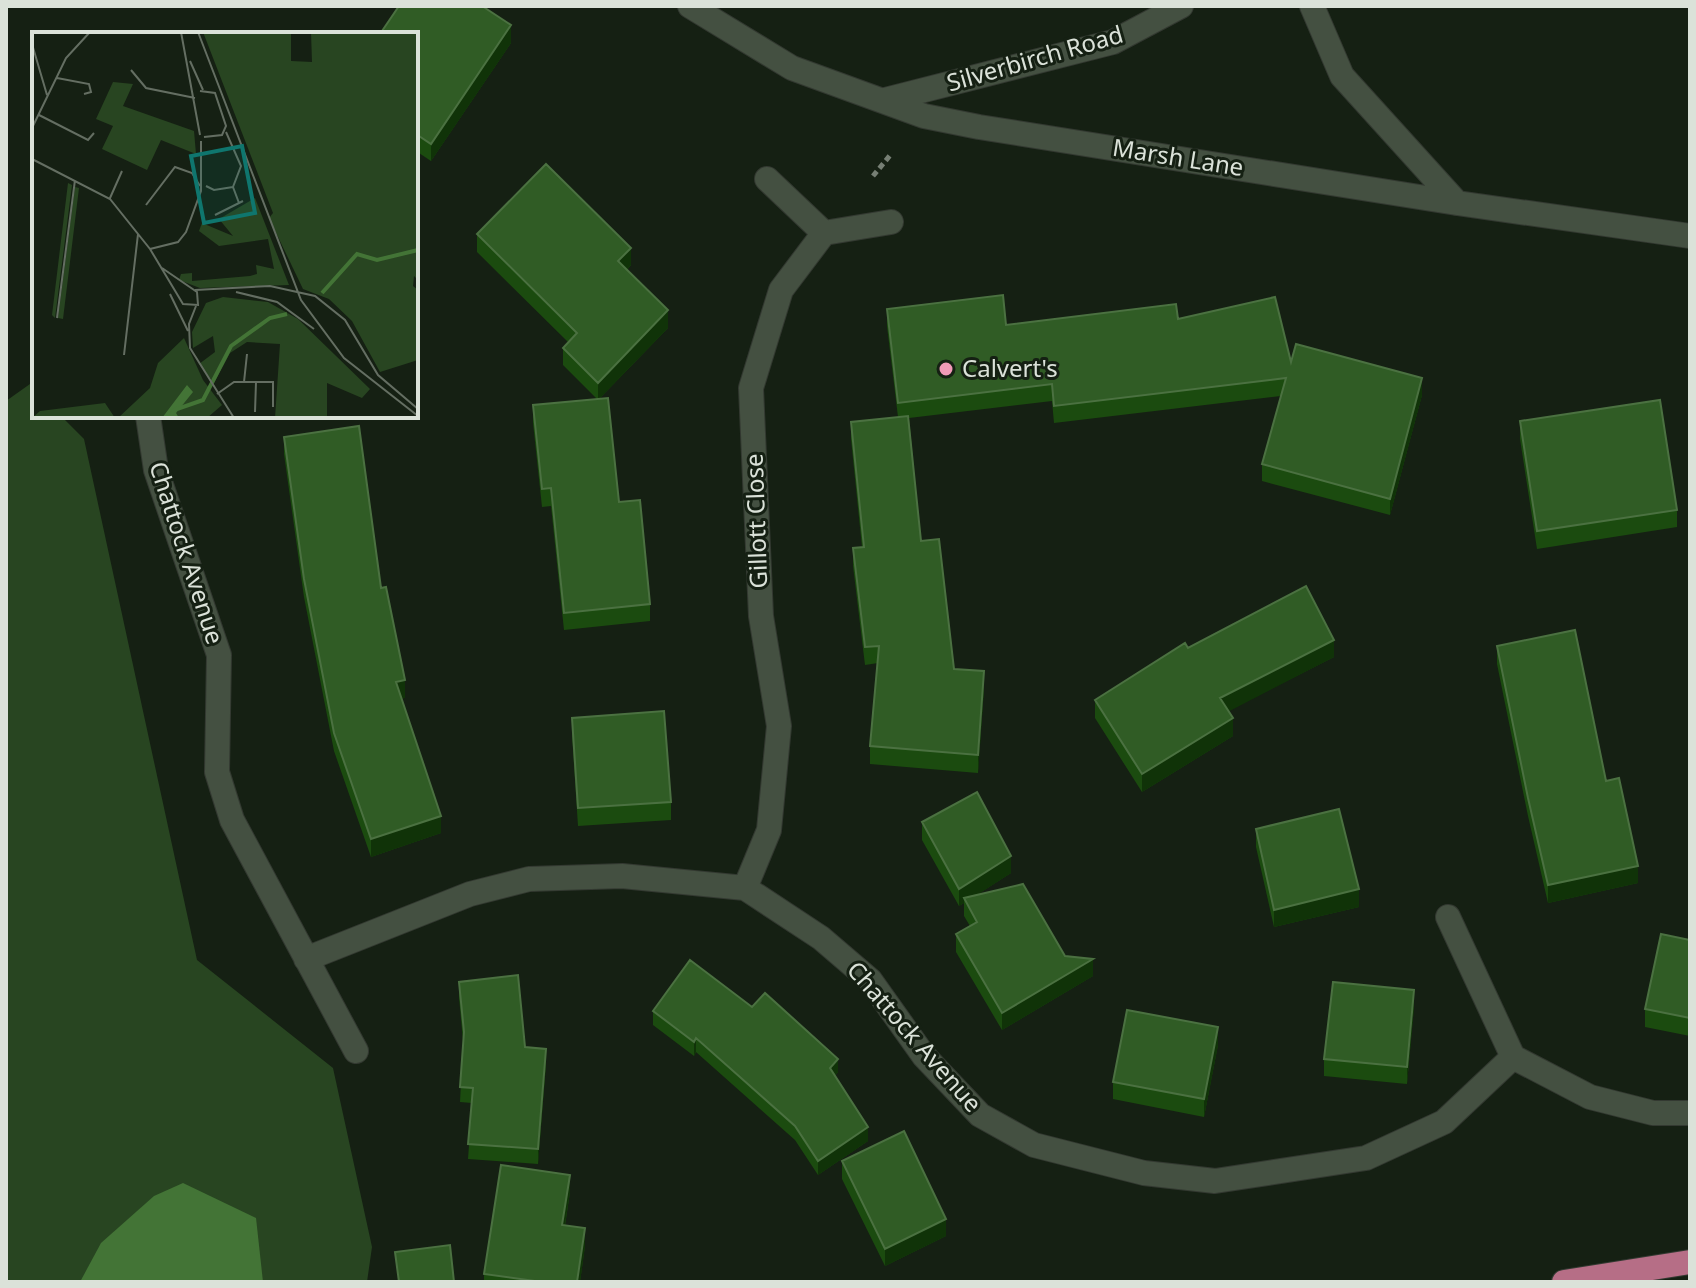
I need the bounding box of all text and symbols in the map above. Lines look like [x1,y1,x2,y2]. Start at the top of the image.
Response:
street label: Silverbirch Road [943,17,1127,98]
inset map [32,32,418,418]
street label: Marsh Lane [1110,130,1246,183]
place label: Calvert's [962,351,1058,384]
marker: Calvert's [937,360,955,378]
street label: Gillott Close [737,453,774,589]
street label: Chattock Avenue [142,457,232,648]
street label: Chattock Avenue [840,953,990,1119]

